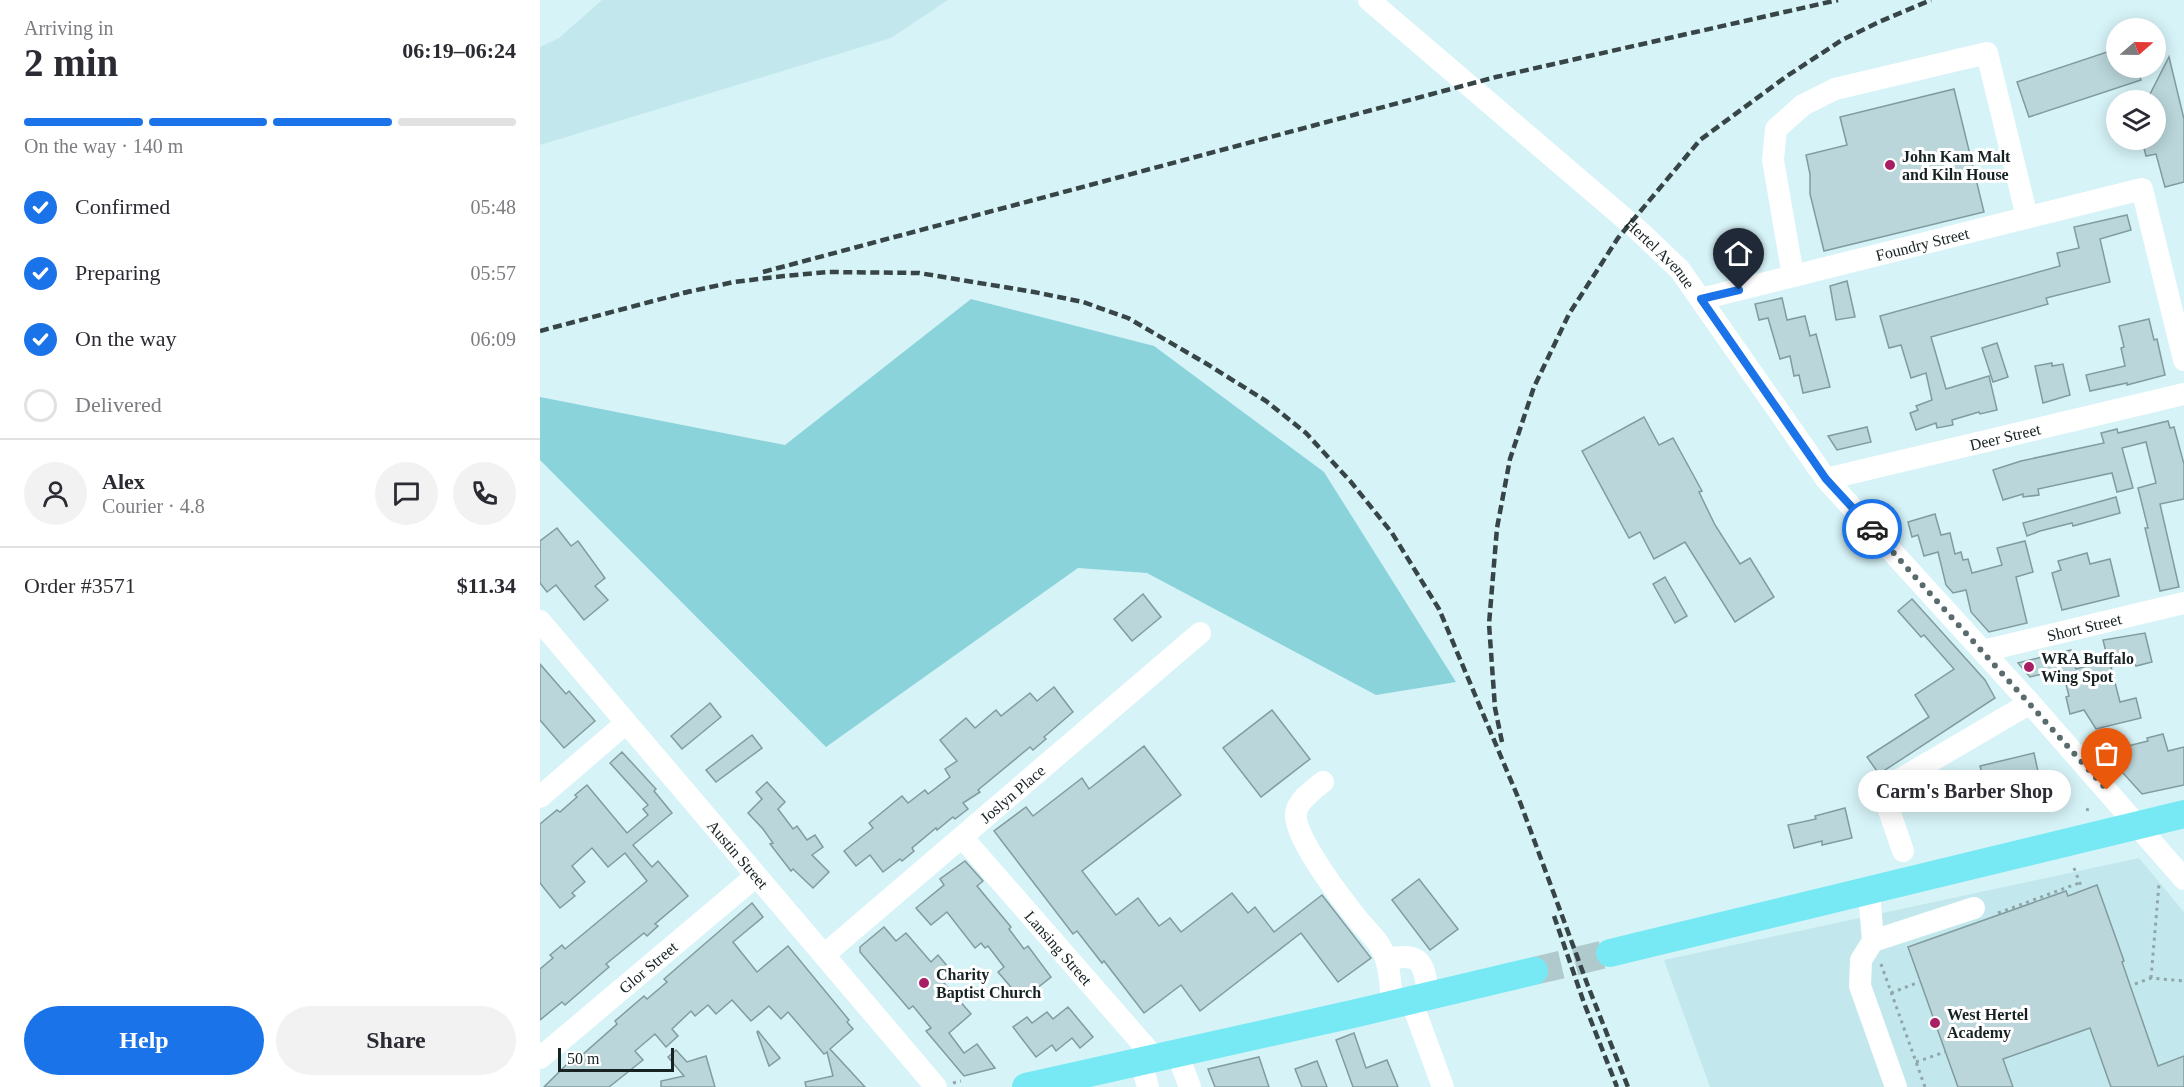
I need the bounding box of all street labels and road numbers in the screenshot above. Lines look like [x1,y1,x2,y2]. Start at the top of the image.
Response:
street label: Hertel Avenue [1622,215,1698,292]
street label: Foundry Street [1874,224,1971,264]
street label: Deer Street [1968,420,2043,454]
street label: Short Street [2045,610,2124,644]
street label: Joslyn Place [977,762,1048,826]
street label: Austin Street [704,817,772,892]
street label: Lansing Street [1021,907,1096,989]
street label: Glor Street [616,938,681,997]

